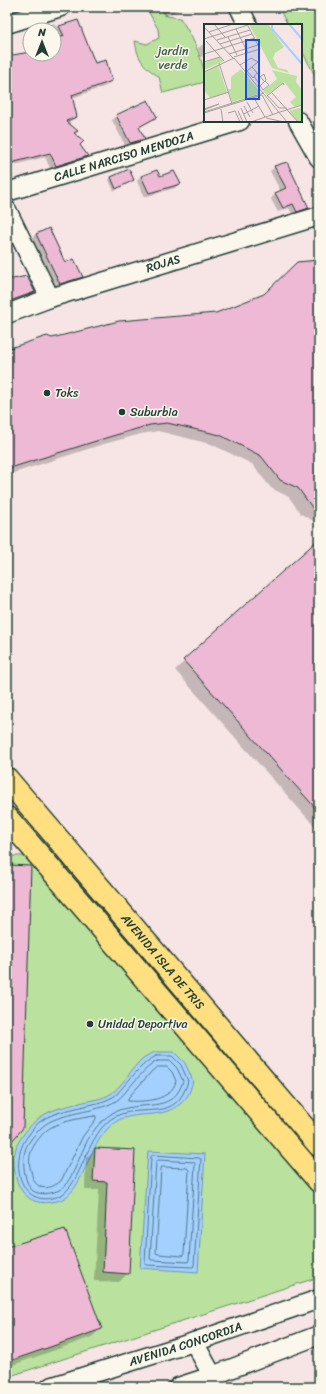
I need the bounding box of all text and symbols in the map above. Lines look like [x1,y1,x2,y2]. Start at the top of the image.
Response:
north arrow [22,22,62,62]
text: N [37,23,46,42]
inset map [204,24,302,122]
park label: jardin verde [155,40,189,76]
street label: CALLE NARCISO MENDOZA [51,125,197,188]
street label: ROJAS [143,248,183,279]
place label: Toks [55,382,79,404]
marker: Toks [42,388,52,398]
place label: Suburbia [130,401,178,423]
marker: Suburbia [117,407,127,417]
street label: AVENIDA ISLA DE TRIS [114,908,211,1015]
place label: Unidad Deportiva [98,1013,188,1035]
marker: Unidad Deportiva [85,1019,95,1029]
street label: AVENIDA CONCORDIA [125,1315,245,1373]

